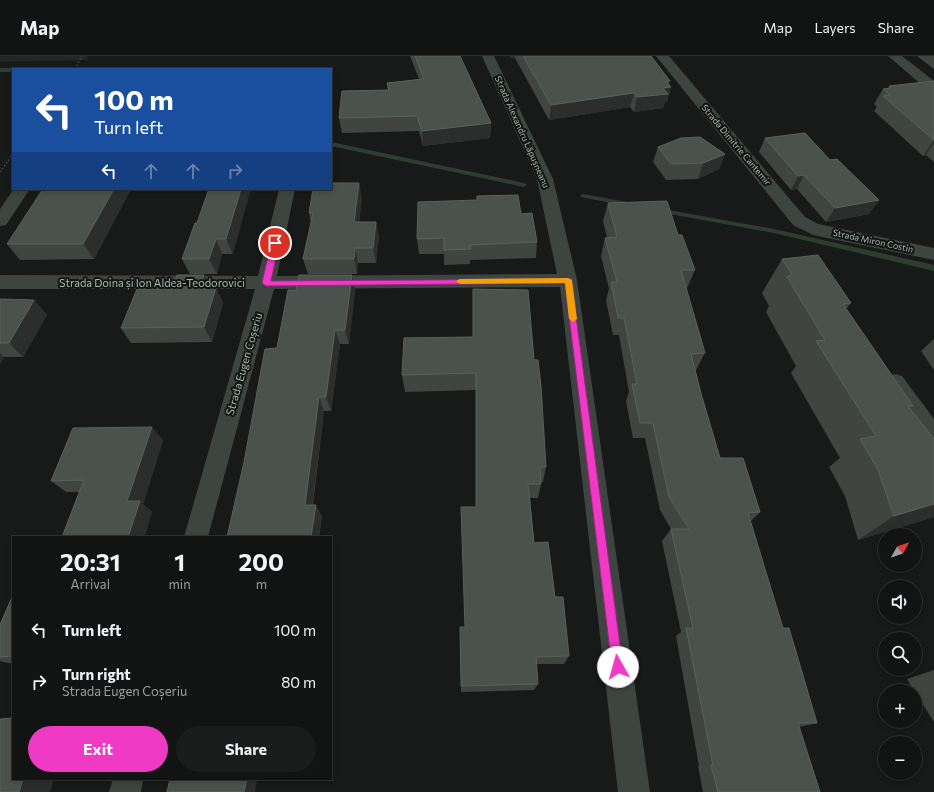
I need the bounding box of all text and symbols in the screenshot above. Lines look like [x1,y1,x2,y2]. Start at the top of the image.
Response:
text: Map [20,16,59,39]
text: Map [764,19,792,36]
text: Layers [814,19,856,36]
text: Share [878,19,914,36]
street label: Strada Alexandru Lăpușneanu [492,74,552,190]
text: 100 m [94,82,174,116]
icon: left [28,84,80,136]
street label: Strada Dimitrie Cantemir [699,102,774,188]
text: Turn left [94,116,163,138]
icon: left [98,160,120,182]
icon: ahead [140,160,162,182]
icon: ahead [182,160,204,182]
icon: right [224,160,246,182]
pin [258,226,292,260]
street label: Strada Miron Costin [832,227,914,254]
icon: arrive [264,232,286,254]
street label: Strada Doina și Ion Aldea-Teodorovici [59,276,245,290]
street label: Strada Eugen Coșeriu [223,311,265,417]
north arrow [878,528,922,572]
map controls [878,528,922,780]
text: 20:31 [60,547,121,576]
text: 1 [174,547,185,576]
text: 200 [239,547,284,576]
text: Arrival [71,576,110,592]
text: min [169,576,191,592]
text: m [256,576,267,592]
button: sound [878,580,922,624]
icon: left [28,619,50,641]
text: Turn left [62,621,121,639]
text: 100 m [274,621,316,639]
button: search [878,632,922,676]
position arrow [597,646,639,688]
text: Turn right [62,665,131,683]
icon: right [28,671,50,693]
text: 80 m [281,673,316,691]
text: Strada Eugen Coșeriu [62,683,187,699]
button: + [878,684,922,728]
button: Exit [28,726,168,772]
button: Share [176,726,316,772]
button: − [878,736,922,780]

